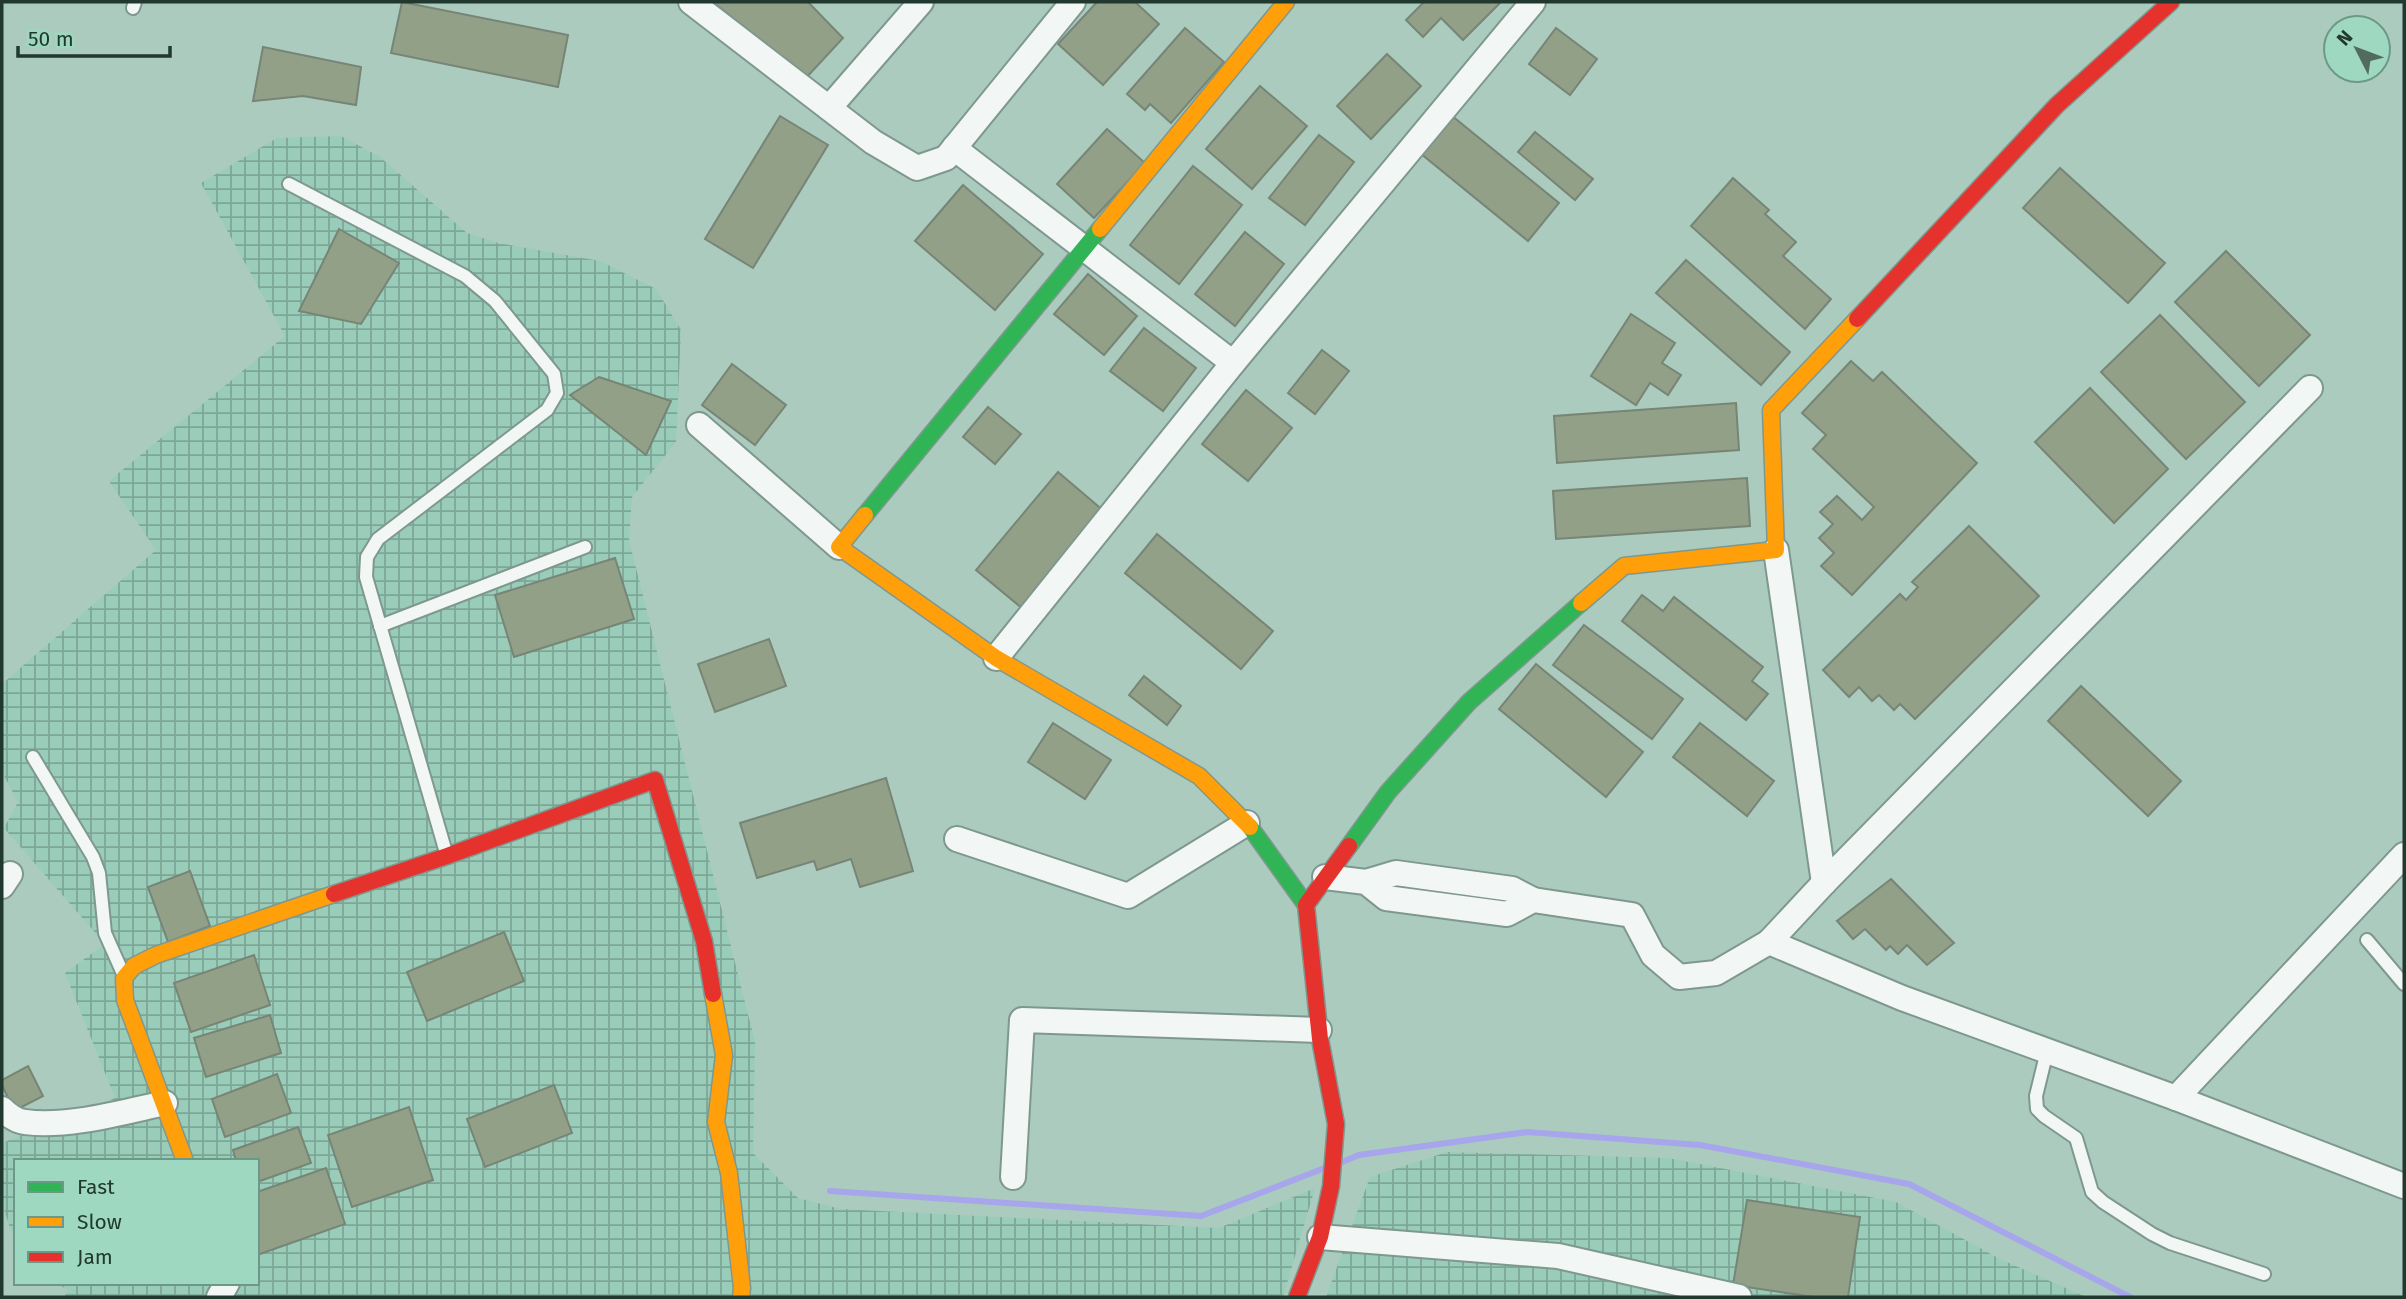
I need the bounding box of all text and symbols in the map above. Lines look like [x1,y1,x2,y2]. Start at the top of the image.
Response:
scale bar [18,14,170,58]
north arrow [2322,14,2392,84]
text: 50 m [28,26,74,52]
text: N [2332,26,2358,50]
legend [14,1159,259,1285]
text: Fast [77,1174,115,1200]
text: Slow [77,1209,122,1235]
text: Jam [77,1244,113,1270]

